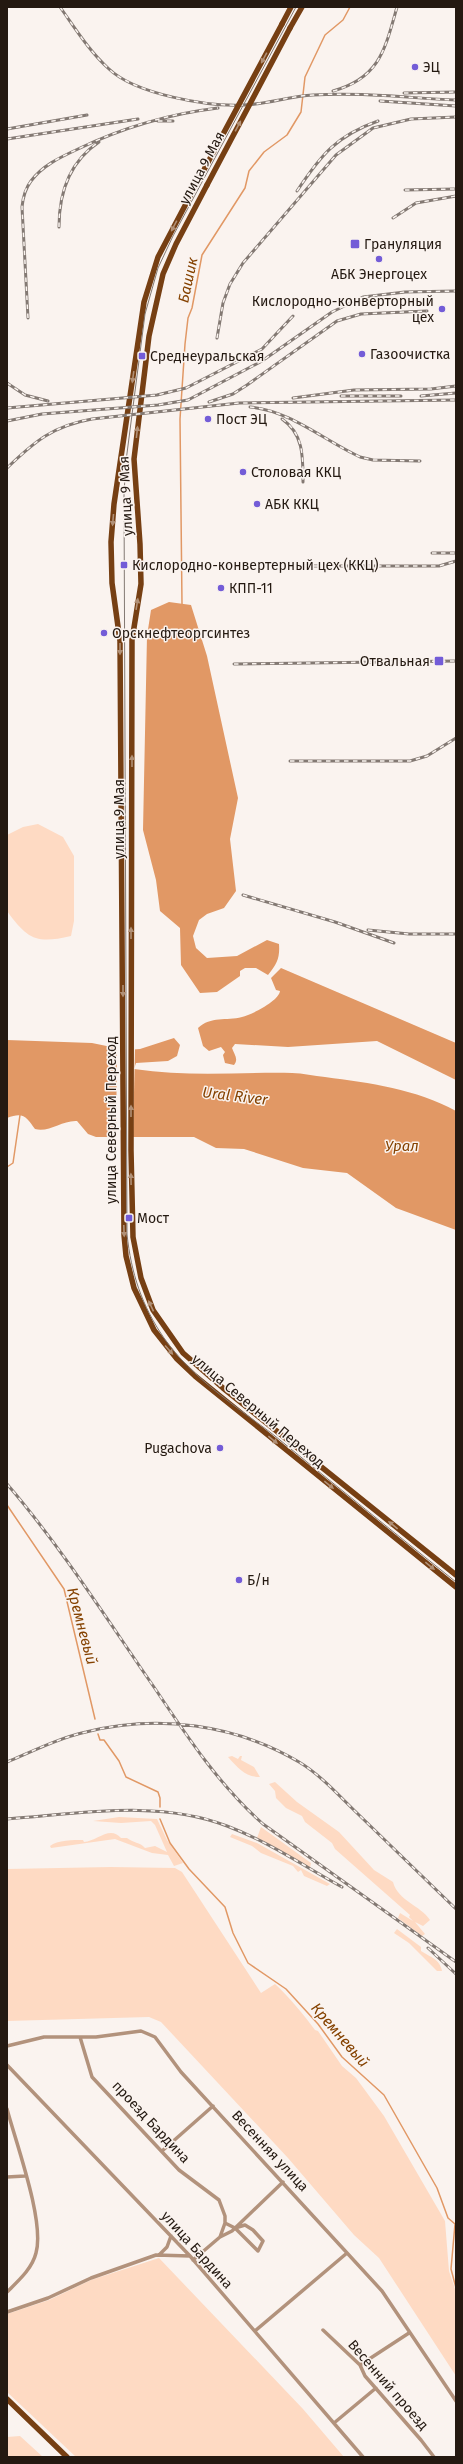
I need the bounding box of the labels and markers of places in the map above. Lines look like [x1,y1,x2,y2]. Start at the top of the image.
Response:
place label: ЭЦ [423,59,441,76]
marker: ЭЦ [410,62,420,72]
place label: Грануляция [364,236,442,253]
marker: Грануляция [349,238,361,250]
marker: АБК Энергоцех [374,254,384,264]
place label: АБК Энергоцех [331,266,427,283]
place label: Кислородно-конверторный цех [252,293,434,326]
marker: Кислородно-конверторный цех [437,304,447,314]
place label: Газоочистка [370,346,450,363]
place label: Среднеуральская [150,348,264,365]
marker: Газоочистка [357,349,367,359]
marker: Среднеуральская [137,351,147,361]
place label: Пост ЭЦ [216,411,268,428]
marker: Пост ЭЦ [203,414,213,424]
place label: Столовая ККЦ [251,464,342,481]
marker: Столовая ККЦ [238,467,248,477]
place label: АБК ККЦ [265,496,320,513]
marker: АБК ККЦ [252,499,262,509]
place label: Кислородно-конвертерный цех (ККЦ) [132,557,379,574]
marker: Кислородно-конвертерный цех (ККЦ) [119,560,129,570]
place label: КПП-11 [229,580,273,597]
marker: КПП-11 [216,583,226,593]
place label: Орскнефтеоргсинтез [112,625,250,642]
marker: Орскнефтеоргсинтез [99,628,109,638]
place label: Отвальная [360,653,430,670]
marker: Отвальная [433,655,445,667]
place label: Мост [137,1210,170,1227]
marker: Мост [124,1213,134,1223]
place label: Pugachova [144,1440,212,1457]
marker: Pugachova [215,1443,225,1453]
place label: Б/н [247,1572,270,1589]
marker: Б/н [234,1575,244,1585]

